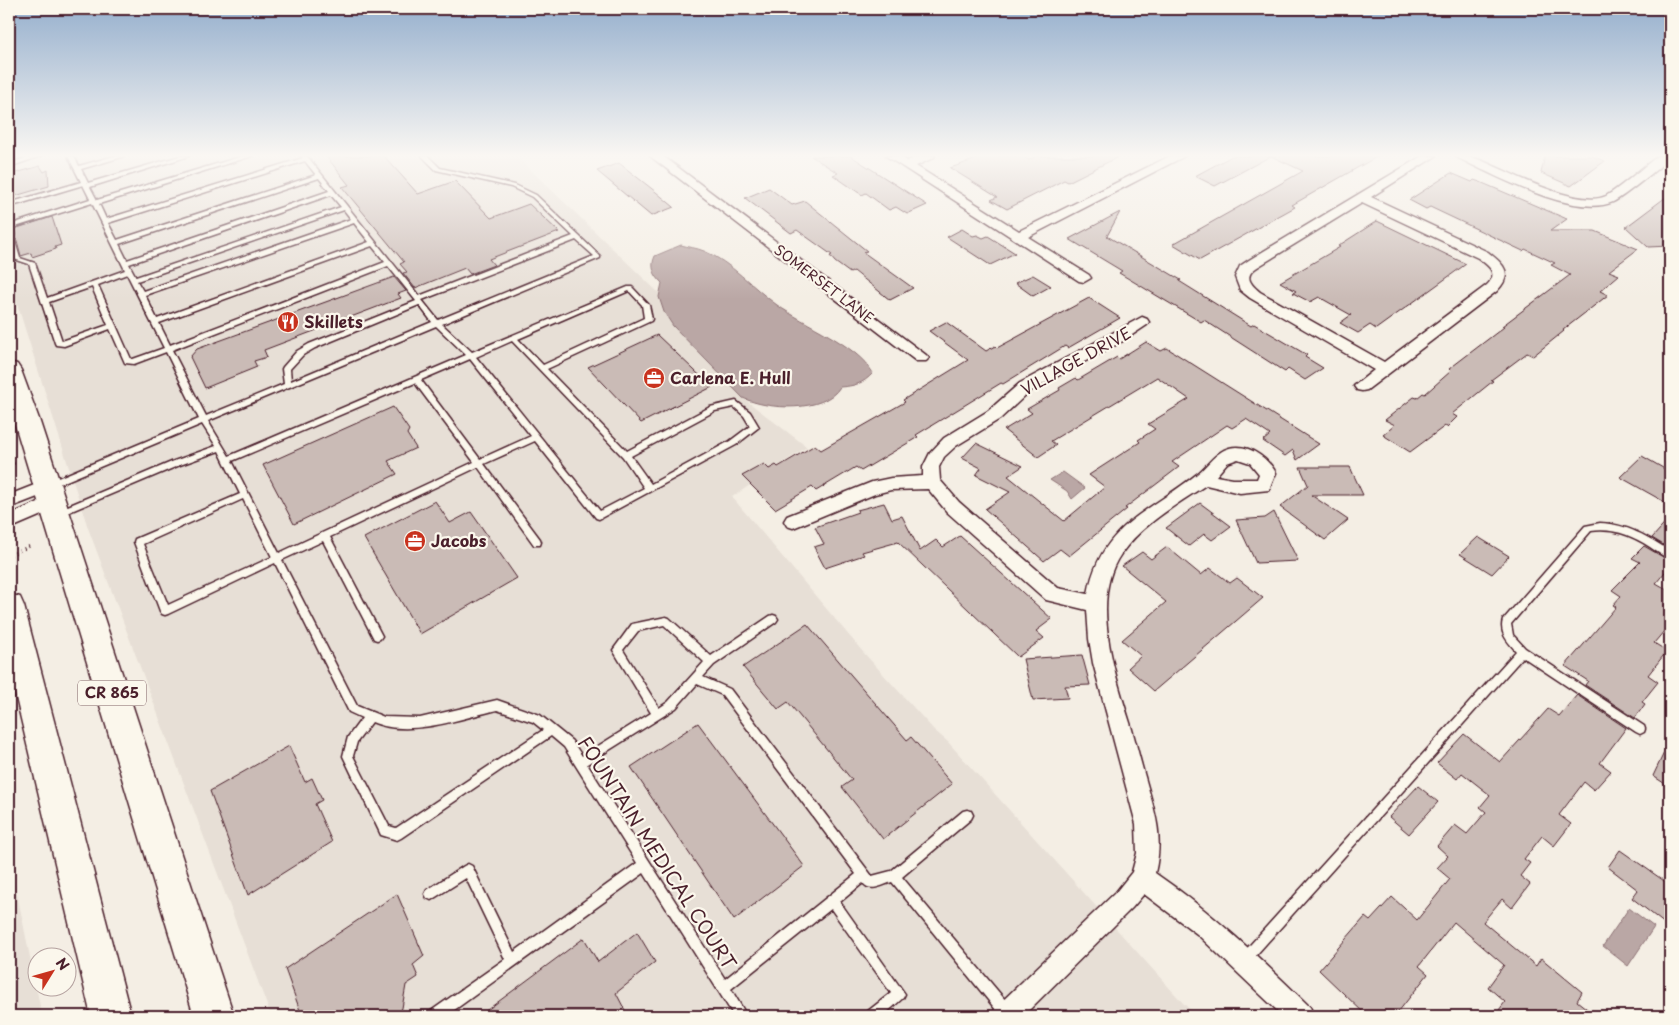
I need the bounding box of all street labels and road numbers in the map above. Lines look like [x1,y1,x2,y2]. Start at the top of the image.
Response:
street label: SOMERSET LANE [770,239,879,328]
street label: VILLAGE DRIVE [1016,320,1135,400]
road number: CR 865 [78,680,146,706]
street label: FOUNTAIN MEDICAL COURT [572,730,744,975]

